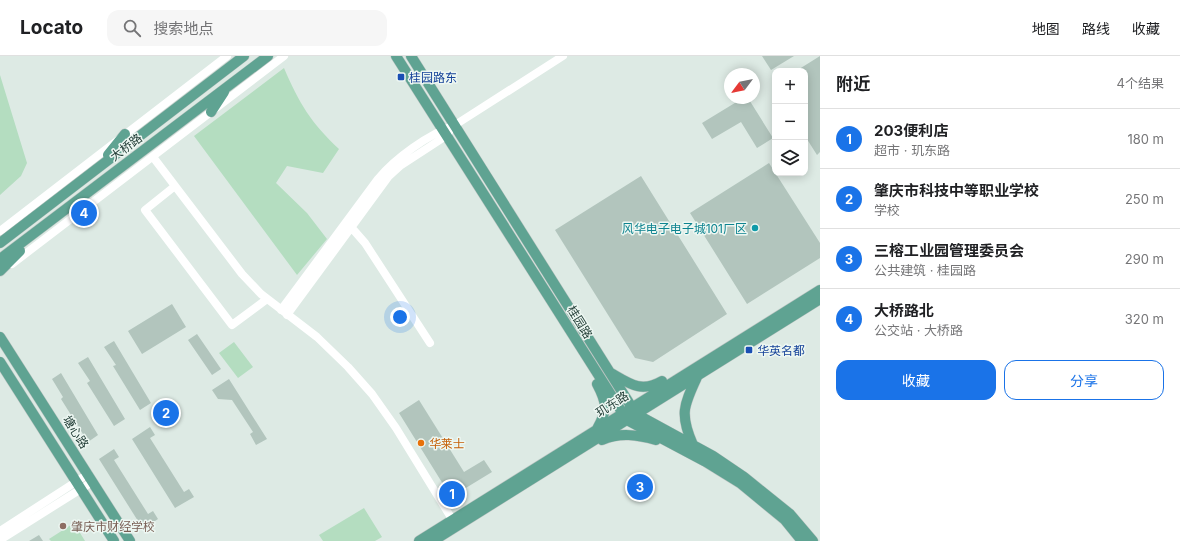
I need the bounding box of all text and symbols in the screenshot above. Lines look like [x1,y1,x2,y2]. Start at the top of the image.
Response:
search box [107,10,387,46]
text: Locato [20,16,83,39]
icon: search [121,17,143,39]
text: 搜索地点 [153,19,213,38]
text: 地图 [1032,20,1060,37]
text: 路线 [1082,20,1110,37]
text: 收藏 [1132,20,1160,37]
north arrow [724,68,760,104]
map controls [772,68,808,176]
button: + [772,68,808,104]
place label: 桂园路东 [409,70,457,85]
marker: 桂园路东 [396,72,406,82]
text: 附近 [836,74,870,94]
text: 4个结果 [1117,75,1164,91]
button: − [772,104,808,140]
text: 203便利店 [874,121,948,140]
street label: 大桥路 [107,130,145,164]
text: 1 [846,131,852,147]
text: 180 m [1127,131,1164,147]
button: layers [772,140,808,176]
text: 超市 · 玑东路 [874,142,950,158]
text: 肇庆市科技中等职业学校 [874,181,1039,200]
text: 2 [845,191,853,207]
text: 250 m [1125,191,1164,207]
pin: 4 [71,198,97,228]
text: 学校 [874,202,900,218]
place label: 风华电子电子城101厂区 [622,221,747,236]
marker: 风华电子电子城101厂区 [750,223,760,233]
text: 三榕工业园管理委员会 [874,241,1024,260]
text: 3 [845,251,853,267]
text: 290 m [1125,251,1164,267]
text: 公共建筑 · 桂园路 [874,262,976,278]
text: 大桥路北 [874,301,934,320]
street label: 桂园路 [564,303,596,341]
your location [390,307,410,327]
text: 4 [845,311,853,327]
text: 320 m [1125,311,1164,327]
text: 公交站 · 大桥路 [874,322,963,338]
place label: 华英名都 [757,343,805,358]
marker: 华英名都 [744,345,754,355]
button: 收藏 [836,360,996,400]
button: 分享 [1004,360,1164,400]
street label: 玑东路 [593,388,631,420]
pin: 2 [153,398,179,428]
street label: 塘心路 [60,413,92,451]
place label: 华莱士 [429,436,465,451]
marker: 华莱士 [416,438,426,448]
pin: 3 [627,472,653,502]
pin: 1 [439,479,465,509]
place label: 肇庆市财经学校 [71,519,155,534]
marker: 肇庆市财经学校 [58,521,68,531]

